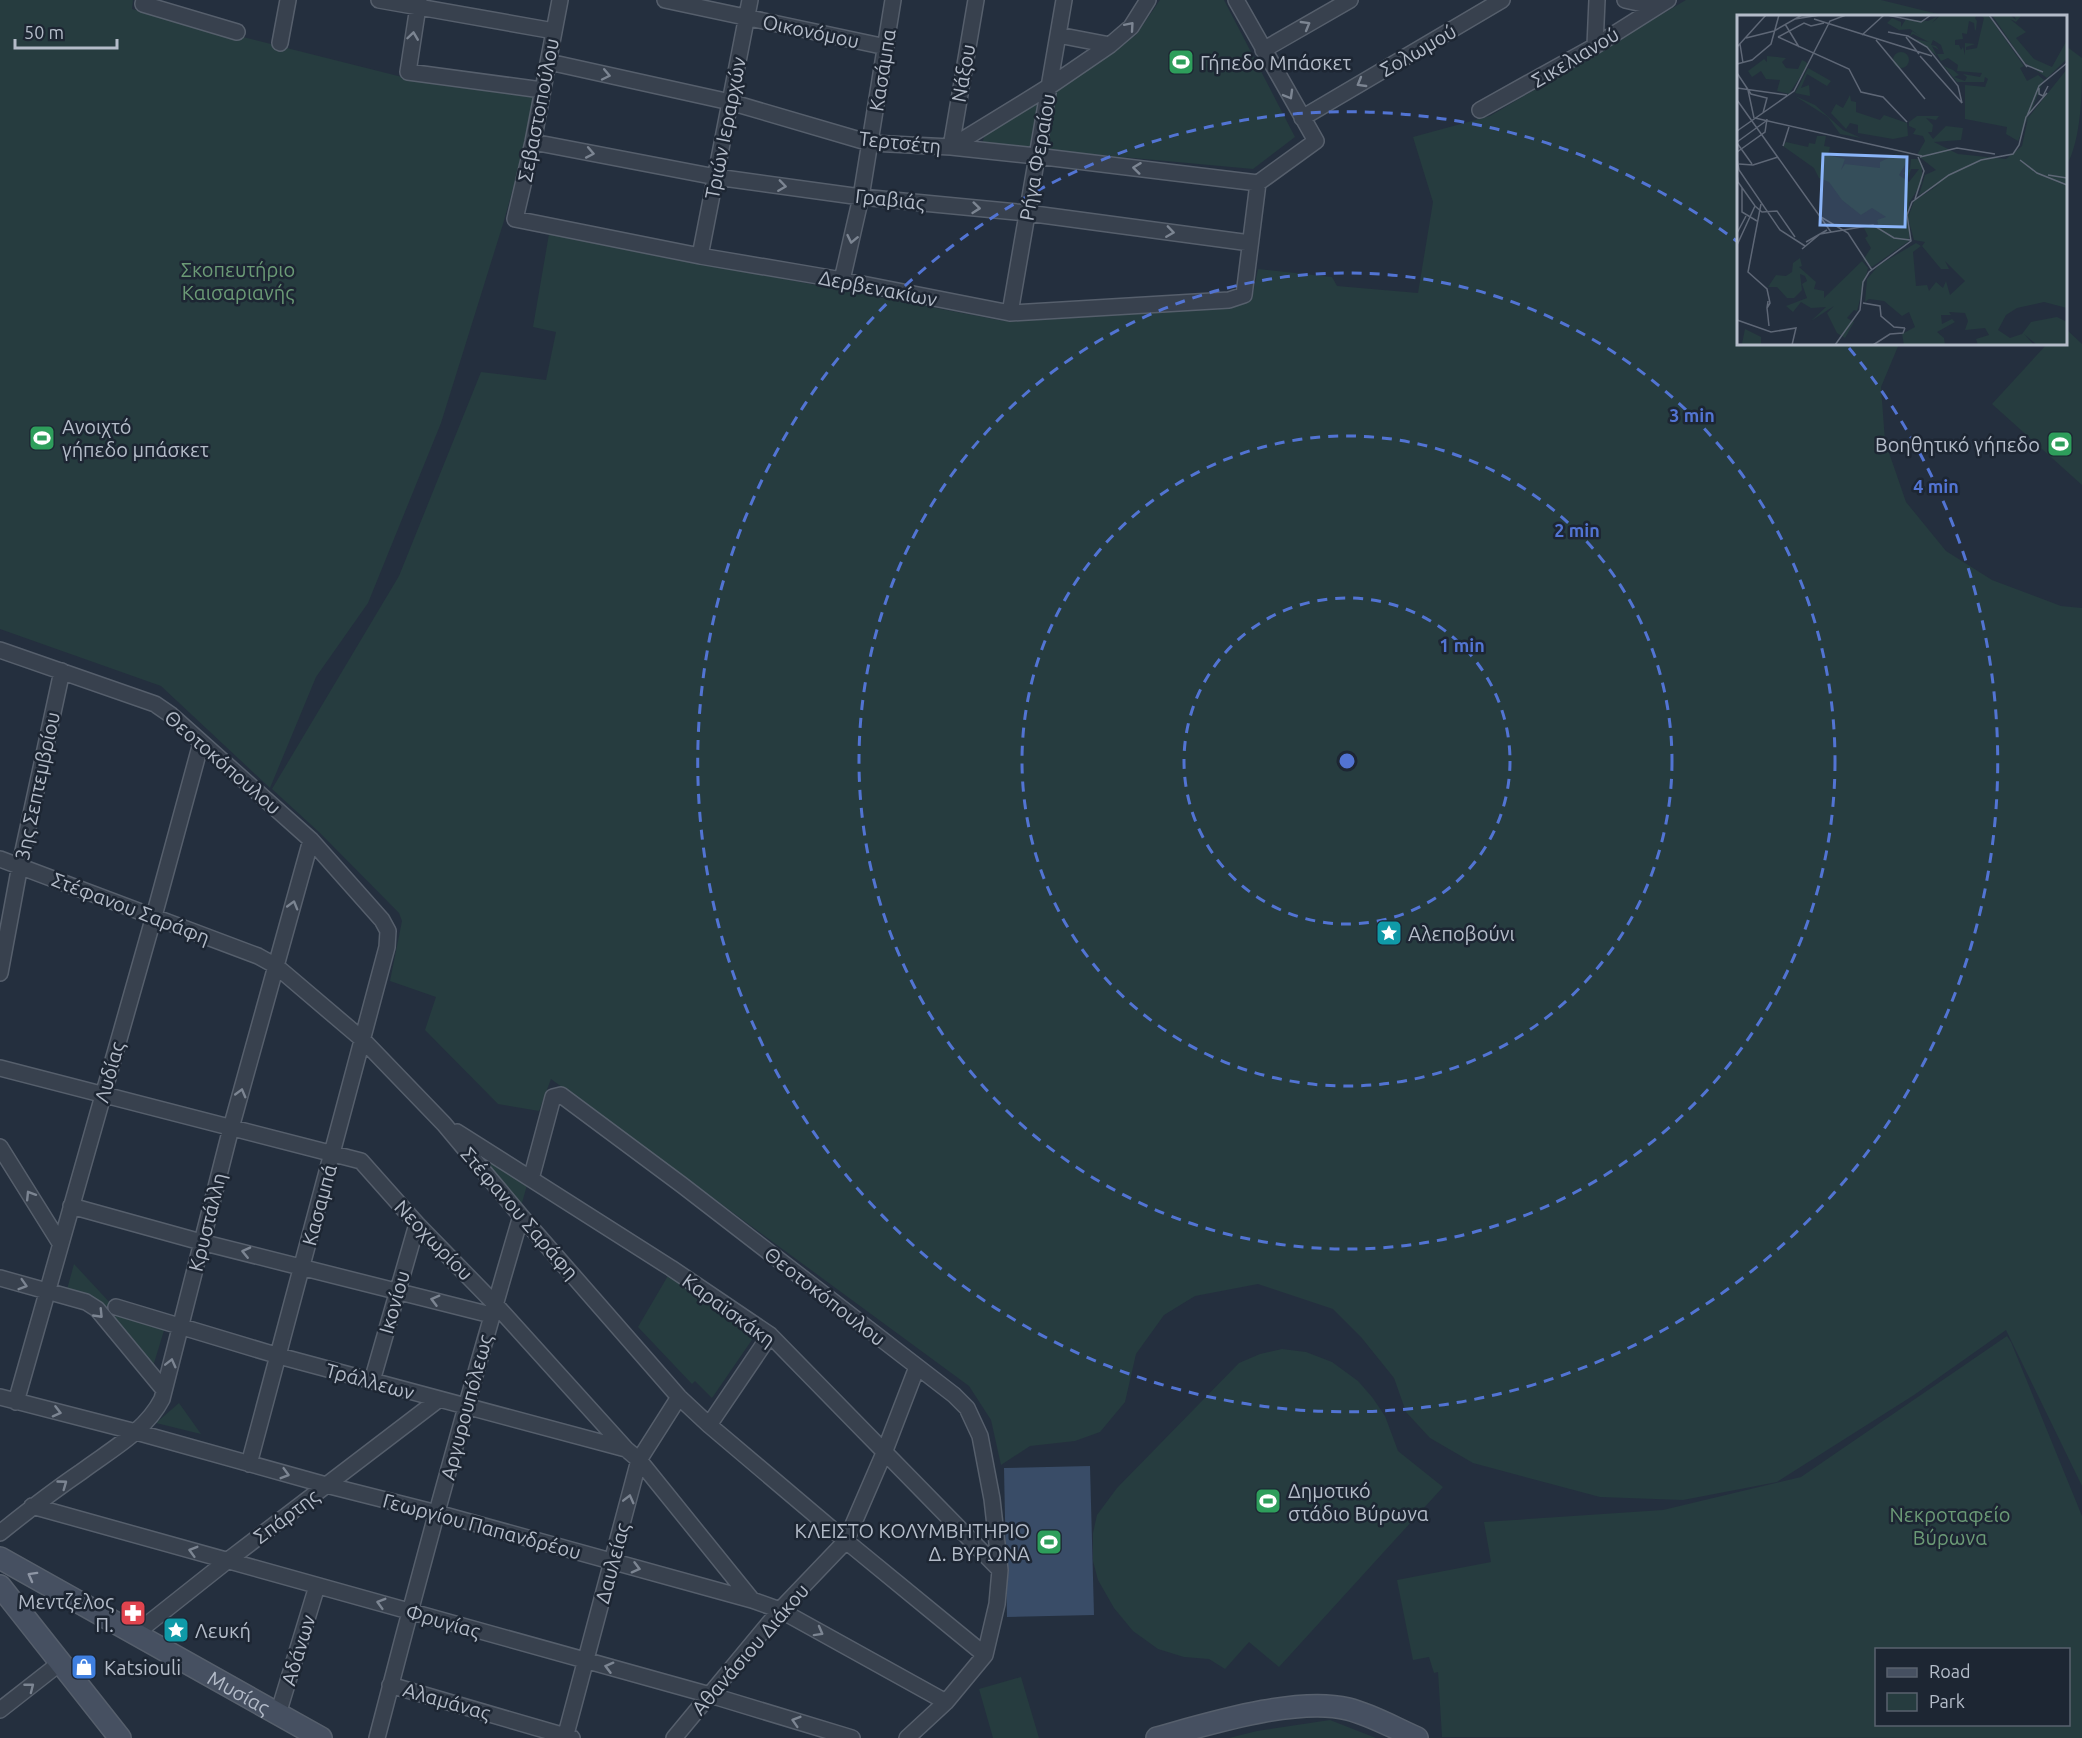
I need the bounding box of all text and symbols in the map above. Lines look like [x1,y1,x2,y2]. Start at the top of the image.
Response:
street label: Οικονόμου [761,10,861,52]
scale bar [15,12,117,50]
inset map [1737,15,2067,345]
street label: Σολωμού [1376,19,1460,81]
one-way arrow [1300,21,1311,32]
text: 50 m [24,22,64,42]
one-way arrow [1123,22,1134,33]
street label: Σικελιανού [1527,22,1623,92]
street label: Κασάμπα [864,27,900,113]
one-way arrow [407,32,419,41]
street label: Σεβαστοπούλου [513,36,563,184]
street label: Νάξου [947,42,980,104]
sports icon: Γήπεδο Μπάσκετ [1166,47,1196,77]
place label: Γήπεδο Μπάσκετ [1200,51,1351,74]
street label: Τριών Ιεραρχών [700,55,750,201]
one-way arrow [601,68,611,81]
one-way arrow [1357,76,1367,87]
one-way arrow [1282,89,1294,100]
street label: Ρήγα Φεραίου [1014,92,1060,222]
street label: Τερτσέτη [858,126,942,158]
one-way arrow [585,146,595,159]
one-way arrow [1133,163,1142,175]
one-way arrow [778,180,787,192]
street label: Γραβιάς [854,184,926,214]
one-way arrow [972,201,981,214]
one-way arrow [1165,226,1174,238]
one-way arrow [846,233,859,243]
park label: Σκοπευτήριο Καισαριανής [181,258,295,304]
street label: Δερβενακίων [817,265,939,311]
text: 3 min [1669,405,1715,425]
place label: Ανοιχτό γήπεδο μπάσκετ [62,415,209,461]
sports icon: Ανοιχτό γήπεδο μπάσκετ [27,423,57,453]
sports icon: Βοηθητικό γήπεδο [2045,429,2075,459]
place label: Βοηθητικό γήπεδο [1875,433,2040,456]
text: 4 min [1913,476,1959,496]
text: 2 min [1554,520,1600,540]
text: 1 min [1439,635,1485,655]
street label: Θεοτοκόπουλου [160,705,286,819]
street label: 3ης Σεπτεμβρίου [10,710,64,862]
centre of rings [1337,751,1357,771]
street label: Στέφανου Σαράφη [49,867,213,949]
one-way arrow [286,900,298,911]
place icon: Αλεποβούνι [1374,918,1404,948]
place label: Αλεποβούνι [1408,922,1515,945]
street label: Λυδίας [89,1039,129,1105]
one-way arrow [234,1088,246,1099]
street label: Στέφανου Σαράφη [456,1142,584,1284]
street label: Κασαμπά [297,1162,341,1248]
street label: Κρυστάλλη [184,1170,230,1274]
one-way arrow [26,1191,38,1201]
street label: Νεοχωρίου [390,1195,478,1285]
street label: Θεοτοκόπουλου [760,1242,890,1350]
one-way arrow [241,1247,251,1260]
street label: Ικονίου [374,1268,414,1336]
street label: Καραϊσκάκη [678,1269,780,1351]
one-way arrow [17,1278,28,1290]
one-way arrow [430,1295,440,1308]
one-way arrow [92,1306,103,1317]
street label: Αργυρουπόλεως [436,1332,496,1482]
one-way arrow [164,1358,177,1368]
street label: Τράλλεων [323,1358,417,1404]
one-way arrow [51,1405,61,1418]
one-way arrow [279,1467,290,1479]
place label: Δημοτικό στάδιο Βύρωνα [1288,1479,1429,1525]
one-way arrow [56,1481,67,1492]
street label: Σπάρτης [249,1484,323,1548]
sports icon: Δημοτικό στάδιο Βύρωνα [1253,1486,1283,1516]
street label: Γεωργίου Παπανδρέου [380,1488,584,1564]
one-way arrow [621,1494,634,1504]
park label: Νεκροταφείο Βύρωνα [1890,1503,2010,1549]
place label: ΚΛΕΙΣΤΟ ΚΟΛΥΜΒΗΤΗΡΙΟ Δ. ΒΥΡΩΝΑ [795,1519,1030,1565]
street label: Δαυλείας [590,1520,634,1606]
sports icon: ΚΛΕΙΣΤΟ ΚΟΛΥΜΒΗΤΗΡΙΟ Δ. ΒΥΡΩΝΑ [1034,1527,1064,1557]
one-way arrow [188,1546,199,1558]
one-way arrow [630,1561,641,1573]
one-way arrow [27,1572,38,1583]
street label: Αθανάσιου Διάκου [687,1579,813,1719]
place label: Μεντζελος Π. [18,1590,114,1636]
pharmacy icon: Μεντζελος Π. [118,1598,148,1628]
one-way arrow [376,1598,387,1610]
street label: Φρυγίας [403,1599,483,1643]
street label: Αδάνων [276,1612,320,1688]
place icon: Λευκή [161,1615,191,1645]
place label: Λευκή [195,1619,251,1642]
one-way arrow [813,1625,823,1636]
legend [1875,1648,2070,1726]
shop icon: Katsiouli [69,1652,99,1682]
place label: Katsiouli [104,1656,181,1679]
text: Road [1929,1661,1971,1681]
one-way arrow [604,1662,615,1674]
street label: Μυσίας [204,1666,274,1719]
street label: Αλαμάνας [401,1678,493,1724]
one-way arrow [23,1683,34,1694]
text: Park [1929,1691,1965,1711]
one-way arrow [791,1716,802,1728]

